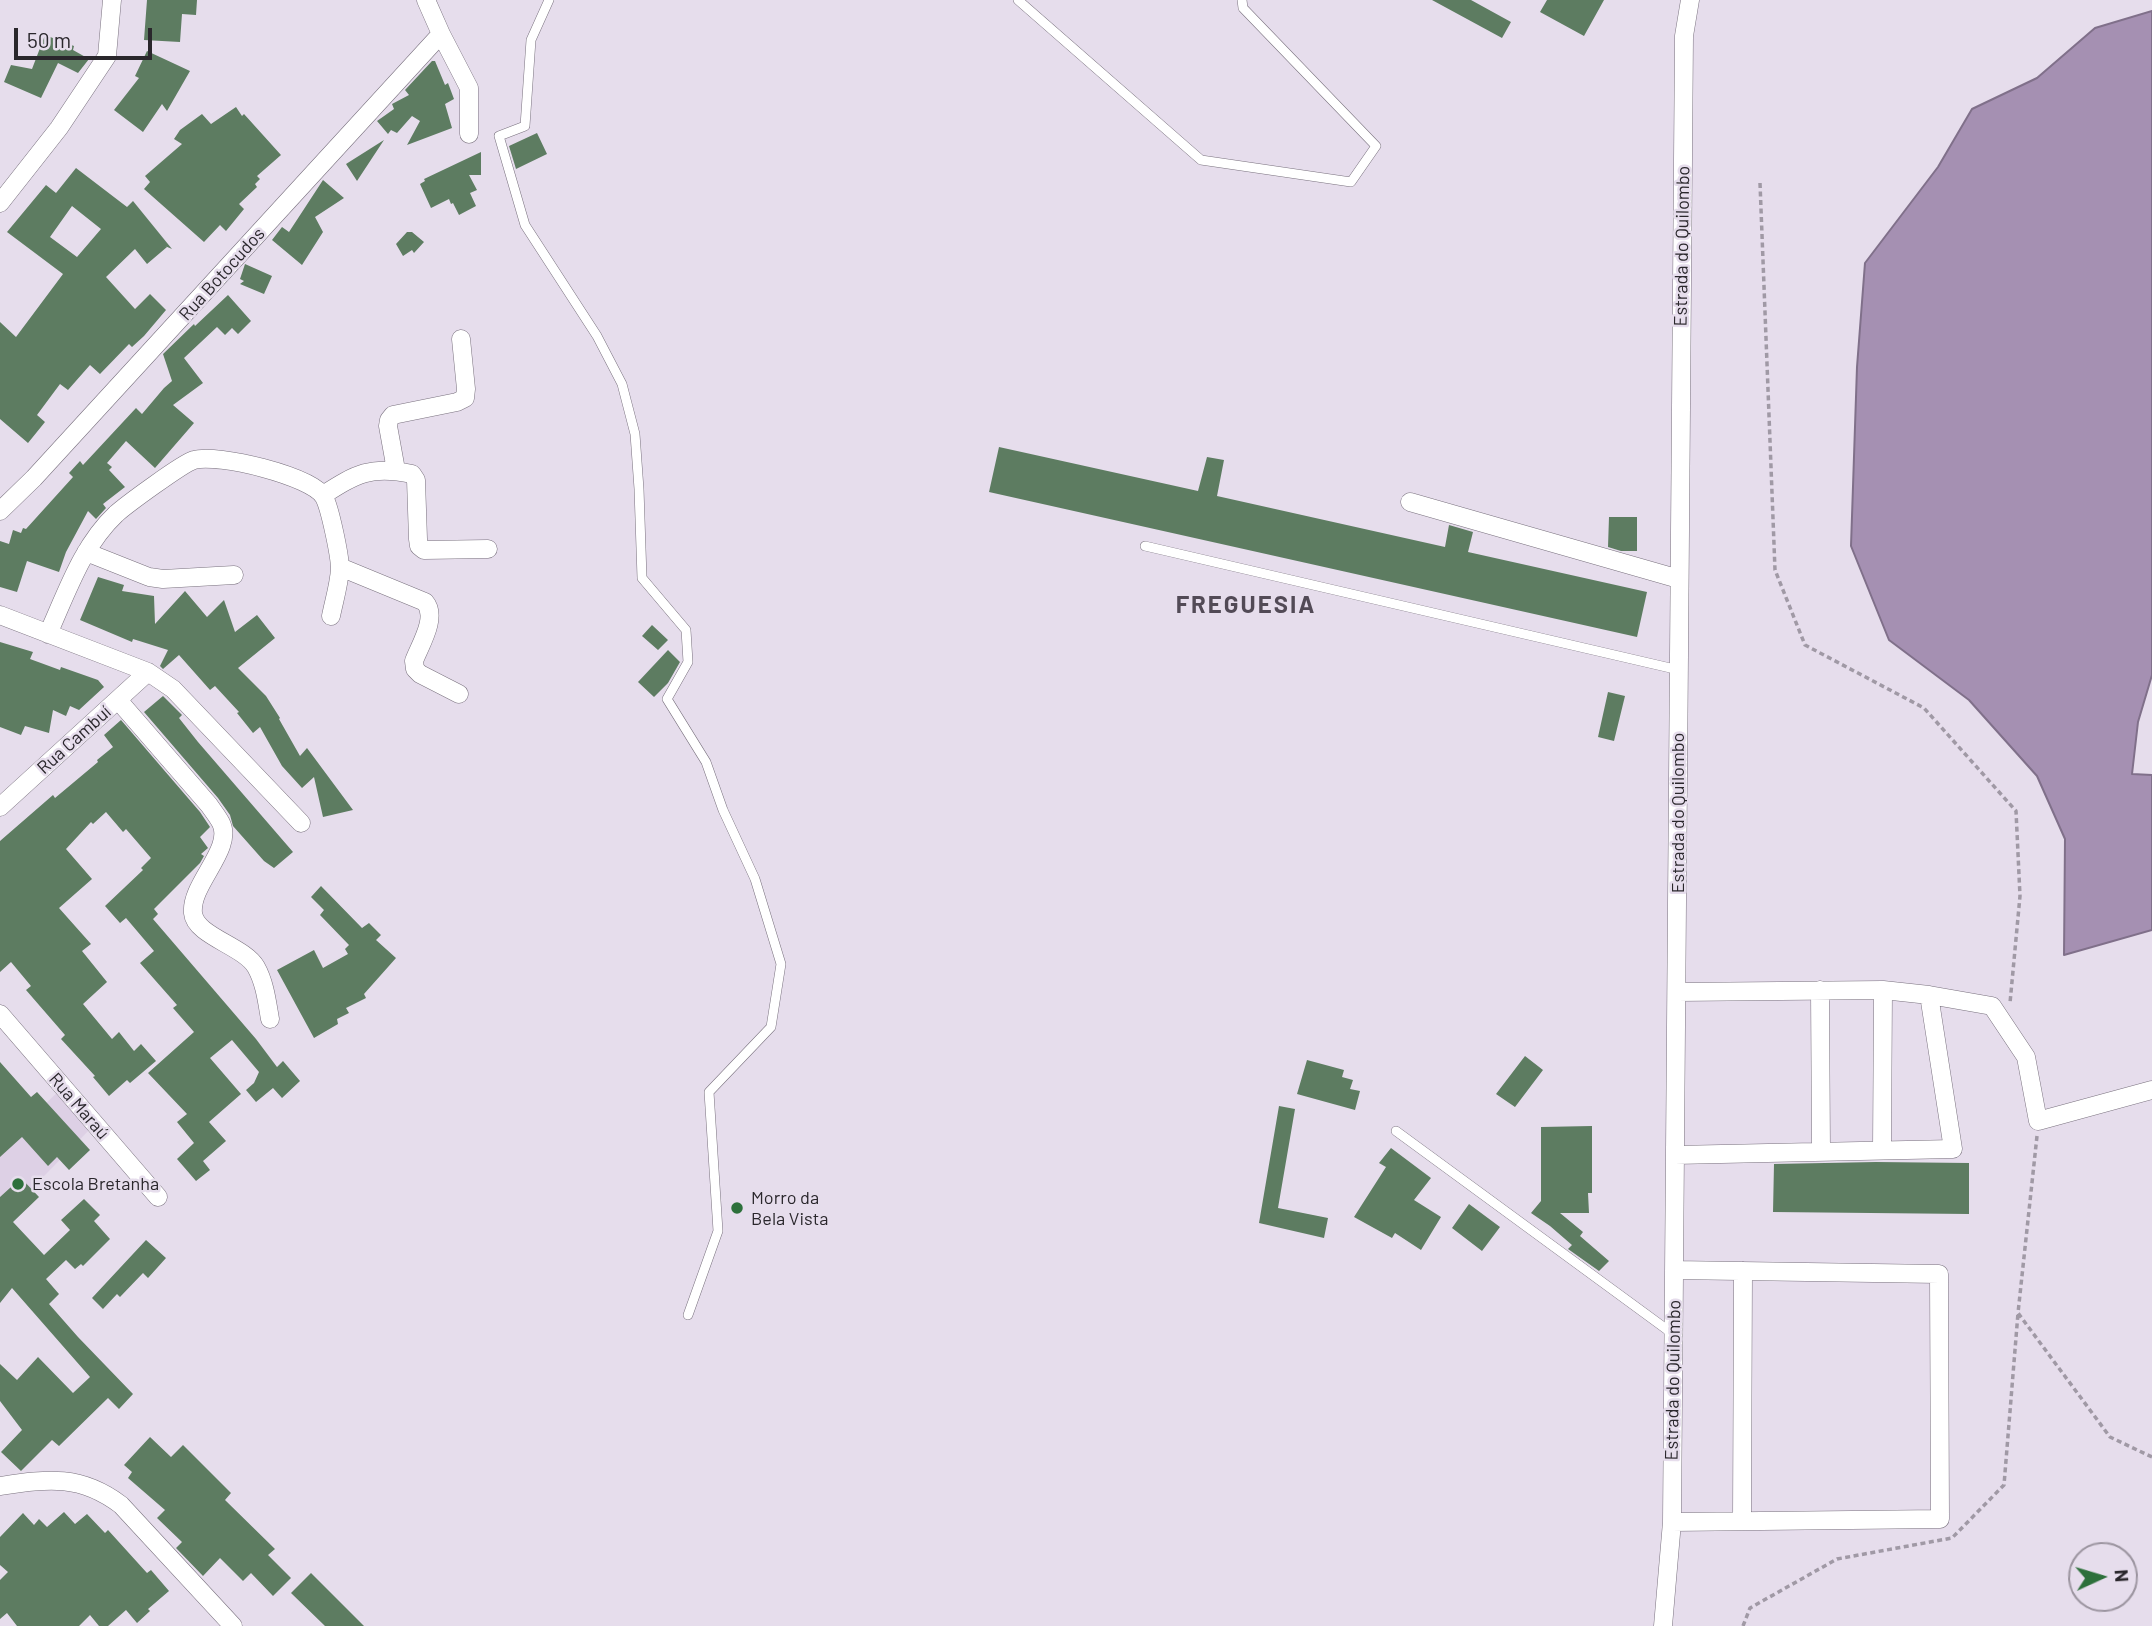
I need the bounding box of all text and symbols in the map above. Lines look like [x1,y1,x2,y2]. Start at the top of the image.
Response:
scale bar [18,14,156,58]
text: 50 m [27,27,71,52]
street label: Estrada do Quilombo [1670,166,1694,326]
street label: Rua Botocudos [175,223,269,325]
district label: FREGUESIA [1177,591,1315,619]
street label: Rua Cambuí [33,701,115,779]
street label: Estrada do Quilombo [1667,733,1689,893]
street label: Rua Maraú [44,1068,114,1144]
place label: Escola Bretanha [32,1173,159,1195]
marker: Escola Bretanha [10,1176,26,1192]
place label: Morro da Bela Vista [751,1187,828,1230]
marker: Morro da Bela Vista [729,1200,745,1216]
street label: Estrada do Quilombo [1661,1300,1685,1460]
north arrow [2068,1542,2138,1612]
text: N [2111,1569,2134,1583]

